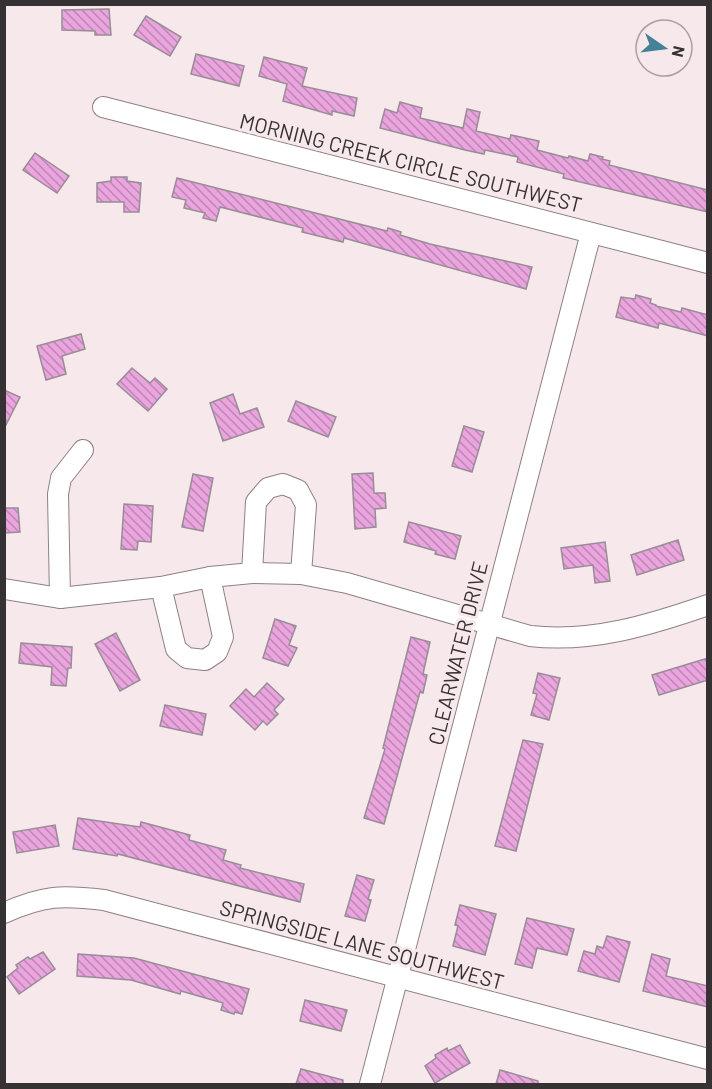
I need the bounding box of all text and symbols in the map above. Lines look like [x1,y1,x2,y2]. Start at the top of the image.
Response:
north arrow [634,18,694,78]
text: N [669,44,690,59]
street label: MORNING CREEK CIRCLE SOUTHWEST [237,107,585,217]
street label: CLEARWATER DRIVE [422,559,492,747]
street label: SPRINGSIDE LANE SOUTHWEST [217,894,507,994]

